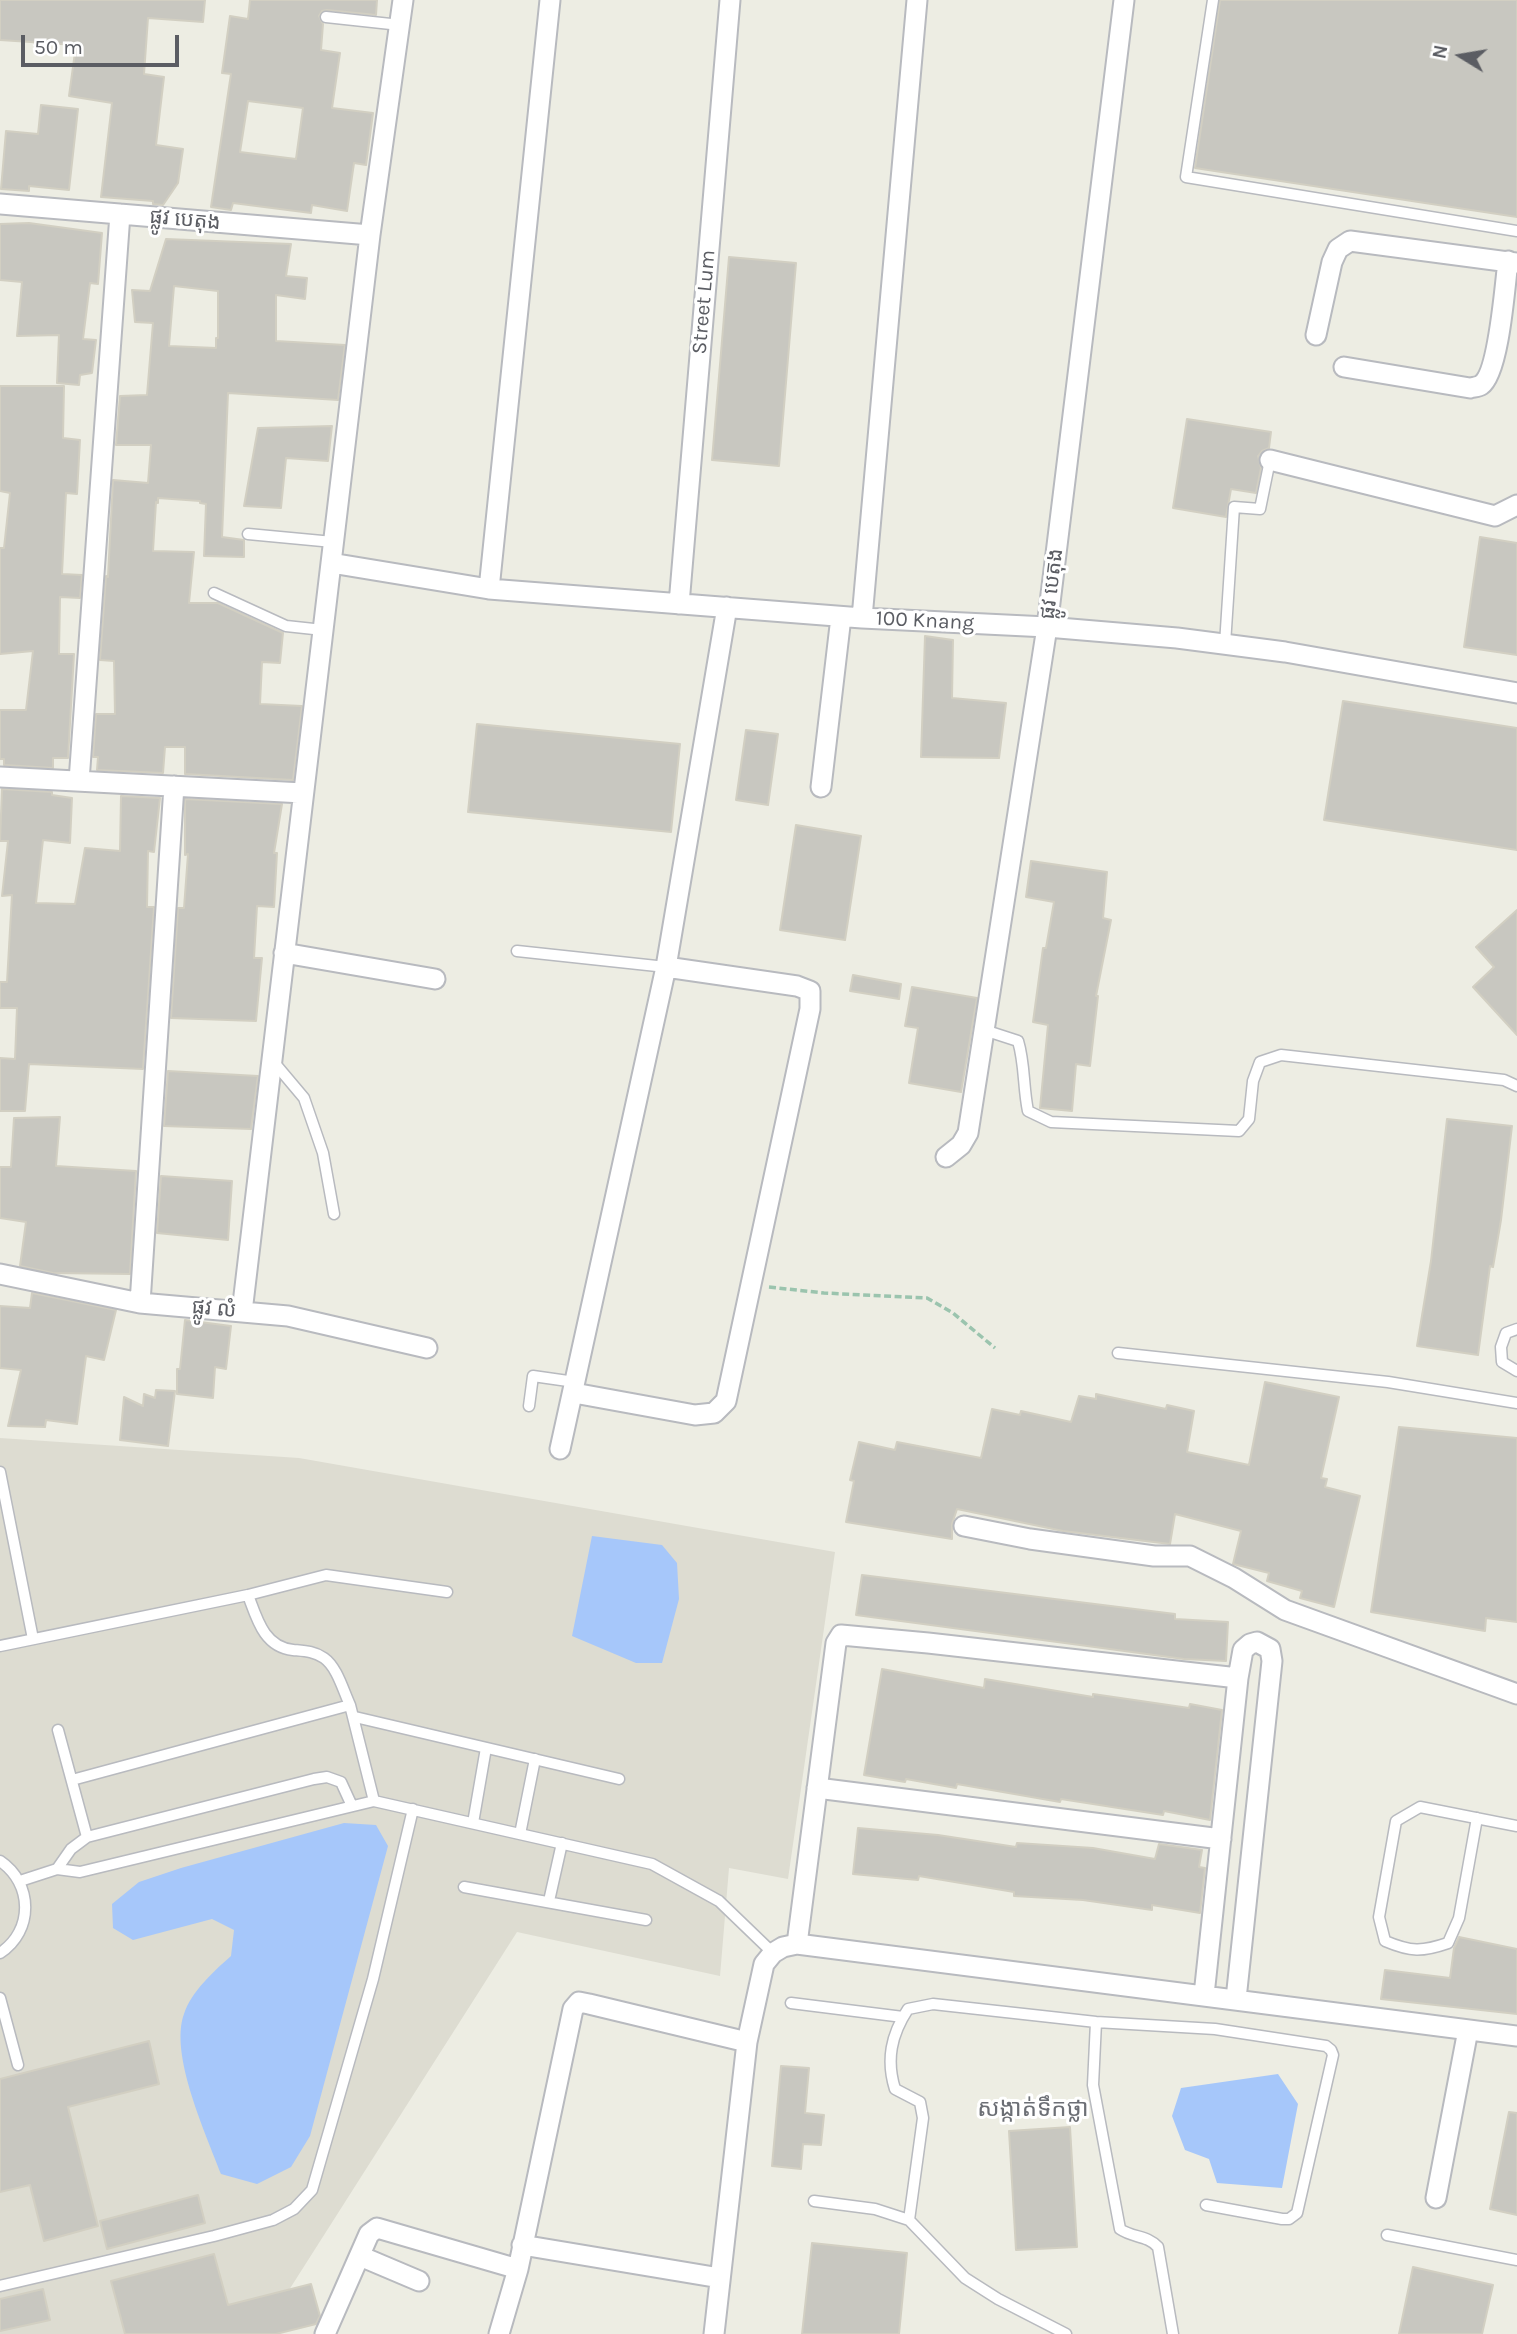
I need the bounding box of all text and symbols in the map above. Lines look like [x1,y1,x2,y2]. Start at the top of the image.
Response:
scale bar [24,21,182,65]
north arrow [1426,21,1496,91]
text: 50 m [34,35,83,59]
text: N [1428,43,1452,61]
street label: ផ្លូវ បេតុង [148,204,222,236]
street label: Street Lum [687,249,721,355]
street label: ផ្លូវ បេតុង [1035,547,1069,621]
street label: 100 Knang [875,606,975,636]
street label: ផ្លូវ លំ [191,1295,237,1323]
district label: សង្កាត់ទឹកថ្លា [977,2095,1089,2123]

